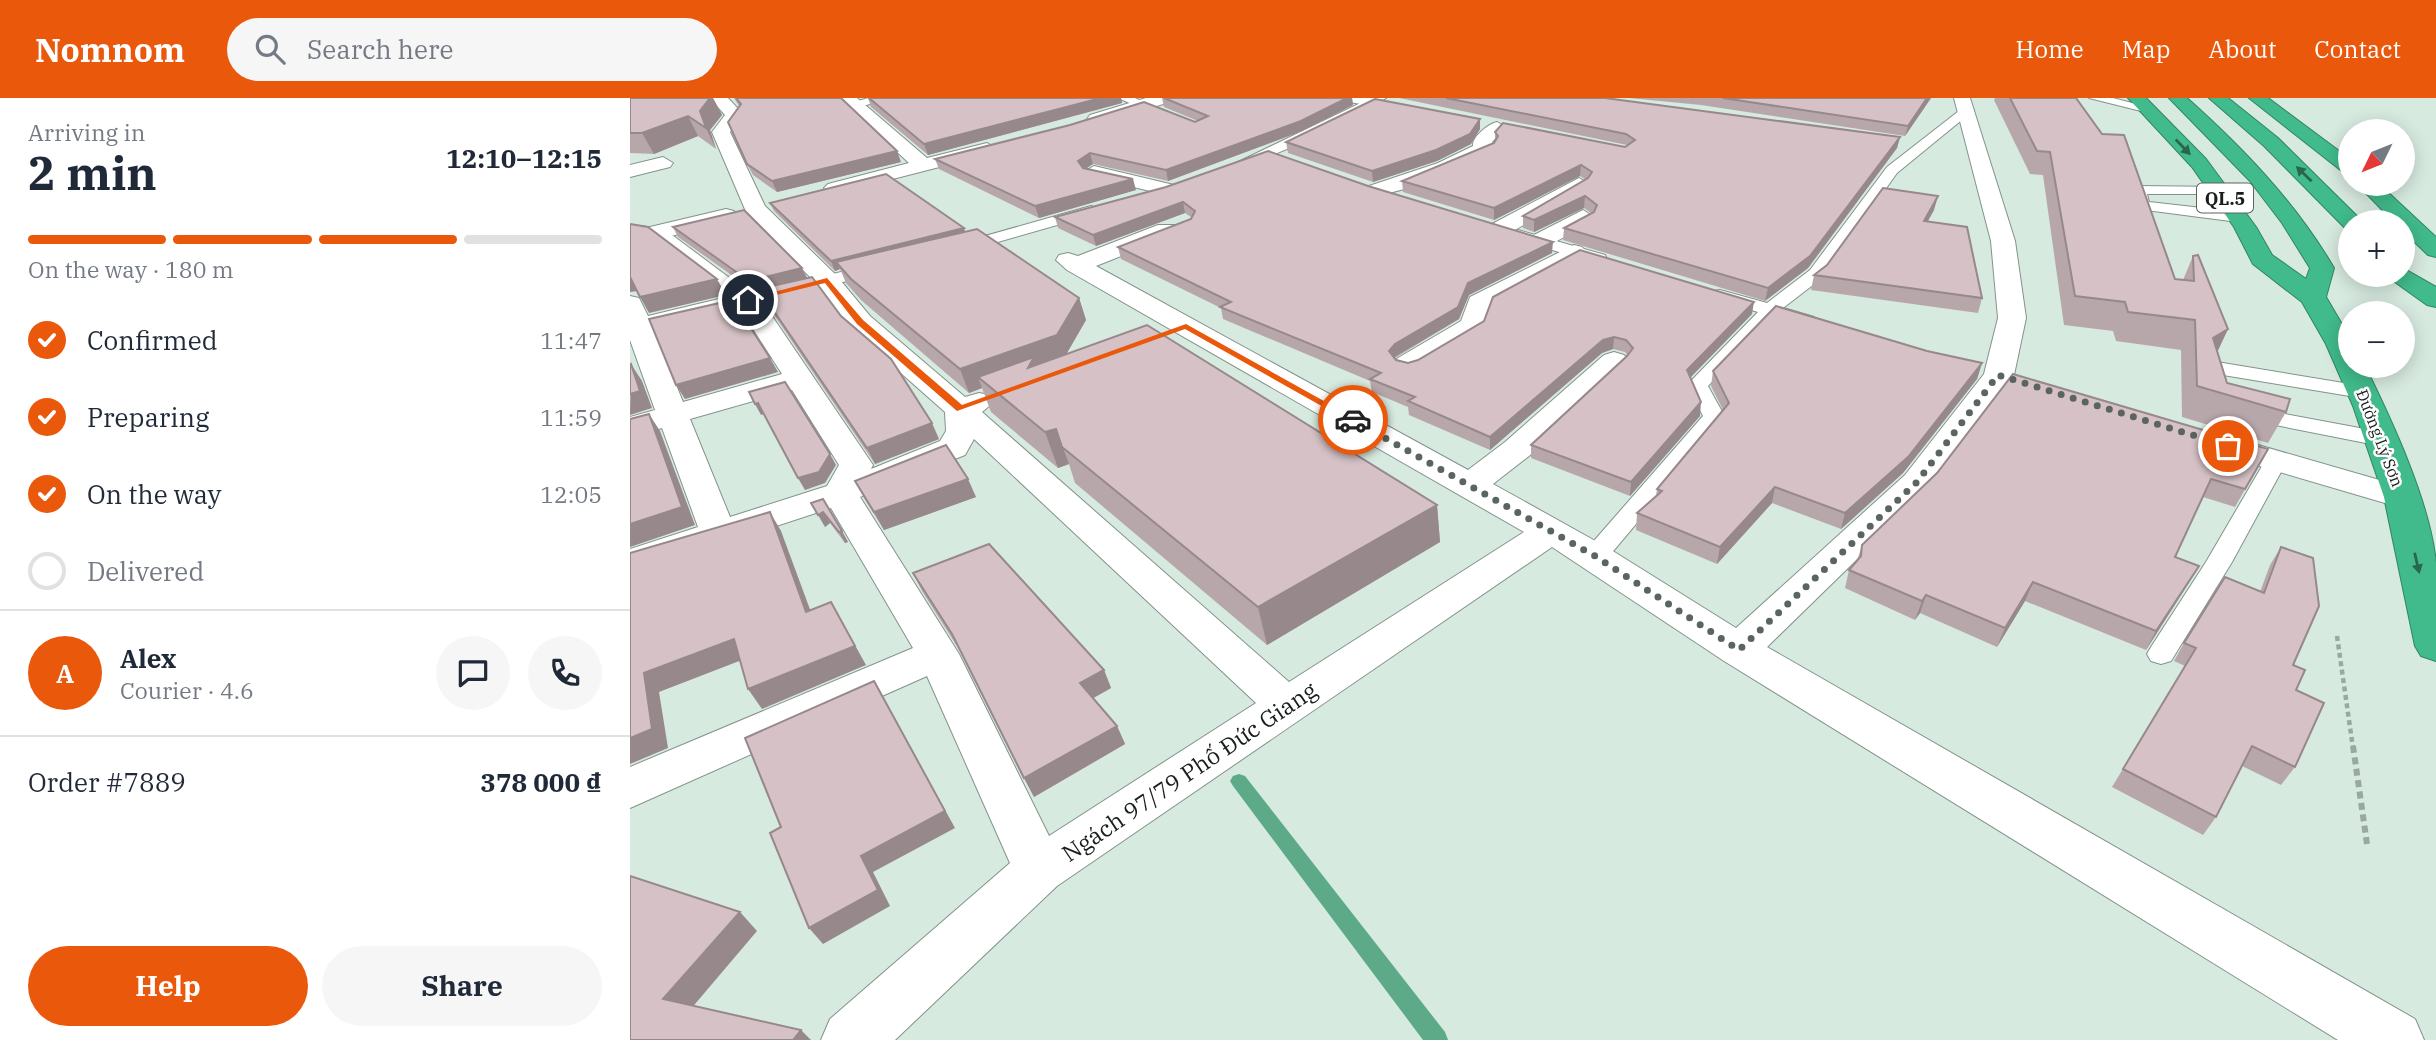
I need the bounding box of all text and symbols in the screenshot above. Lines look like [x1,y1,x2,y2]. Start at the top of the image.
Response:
search box [227,18,717,81]
text: Nomnom [35,28,185,71]
icon: search [251,30,289,68]
text: Search here [307,32,453,66]
text: Home [2016,33,2084,65]
text: Map [2122,33,2170,65]
text: About [2208,33,2276,65]
text: Contact [2314,33,2401,65]
text: Arriving in [28,117,145,147]
north arrow [2338,119,2415,196]
map controls [2338,119,2415,378]
one-way arrow [2175,138,2191,155]
text: 12:10–12:15 [446,141,602,175]
text: 2 min [28,143,157,203]
one-way arrow [2296,166,2313,182]
road number: QL.5 [2197,184,2253,212]
button: + [2338,210,2415,287]
text: On the way · 180 m [28,254,234,284]
pin [718,270,778,330]
icon: home [729,281,767,319]
button: − [2338,301,2415,378]
icon: check [28,321,66,359]
text: Confirmed [87,323,218,357]
text: 11:47 [540,325,602,355]
courier [1318,385,1388,455]
street label: Đường Lý Sơn [2352,386,2408,490]
icon: check [28,398,66,436]
text: Preparing [87,400,209,434]
icon: car [1334,401,1372,439]
text: 11:59 [540,402,602,432]
pin [2198,416,2258,476]
icon: bag [2209,427,2247,465]
icon: check [28,475,66,513]
text: On the way [87,477,221,511]
text: 12:05 [540,479,602,509]
one-way arrow [2412,552,2423,574]
text: Delivered [87,554,204,588]
button: chat [436,636,510,710]
button: phone [528,636,602,710]
text: Alex [120,641,176,675]
text: A [56,656,74,690]
street label: Ngách 97/79 Phố Đức Giang [1056,674,1323,868]
text: Courier · 4.6 [120,675,254,705]
text: Order #7889 [28,765,186,799]
text: 378 000 ₫ [480,765,602,799]
button: Help [28,946,308,1026]
button: Share [322,946,602,1026]

